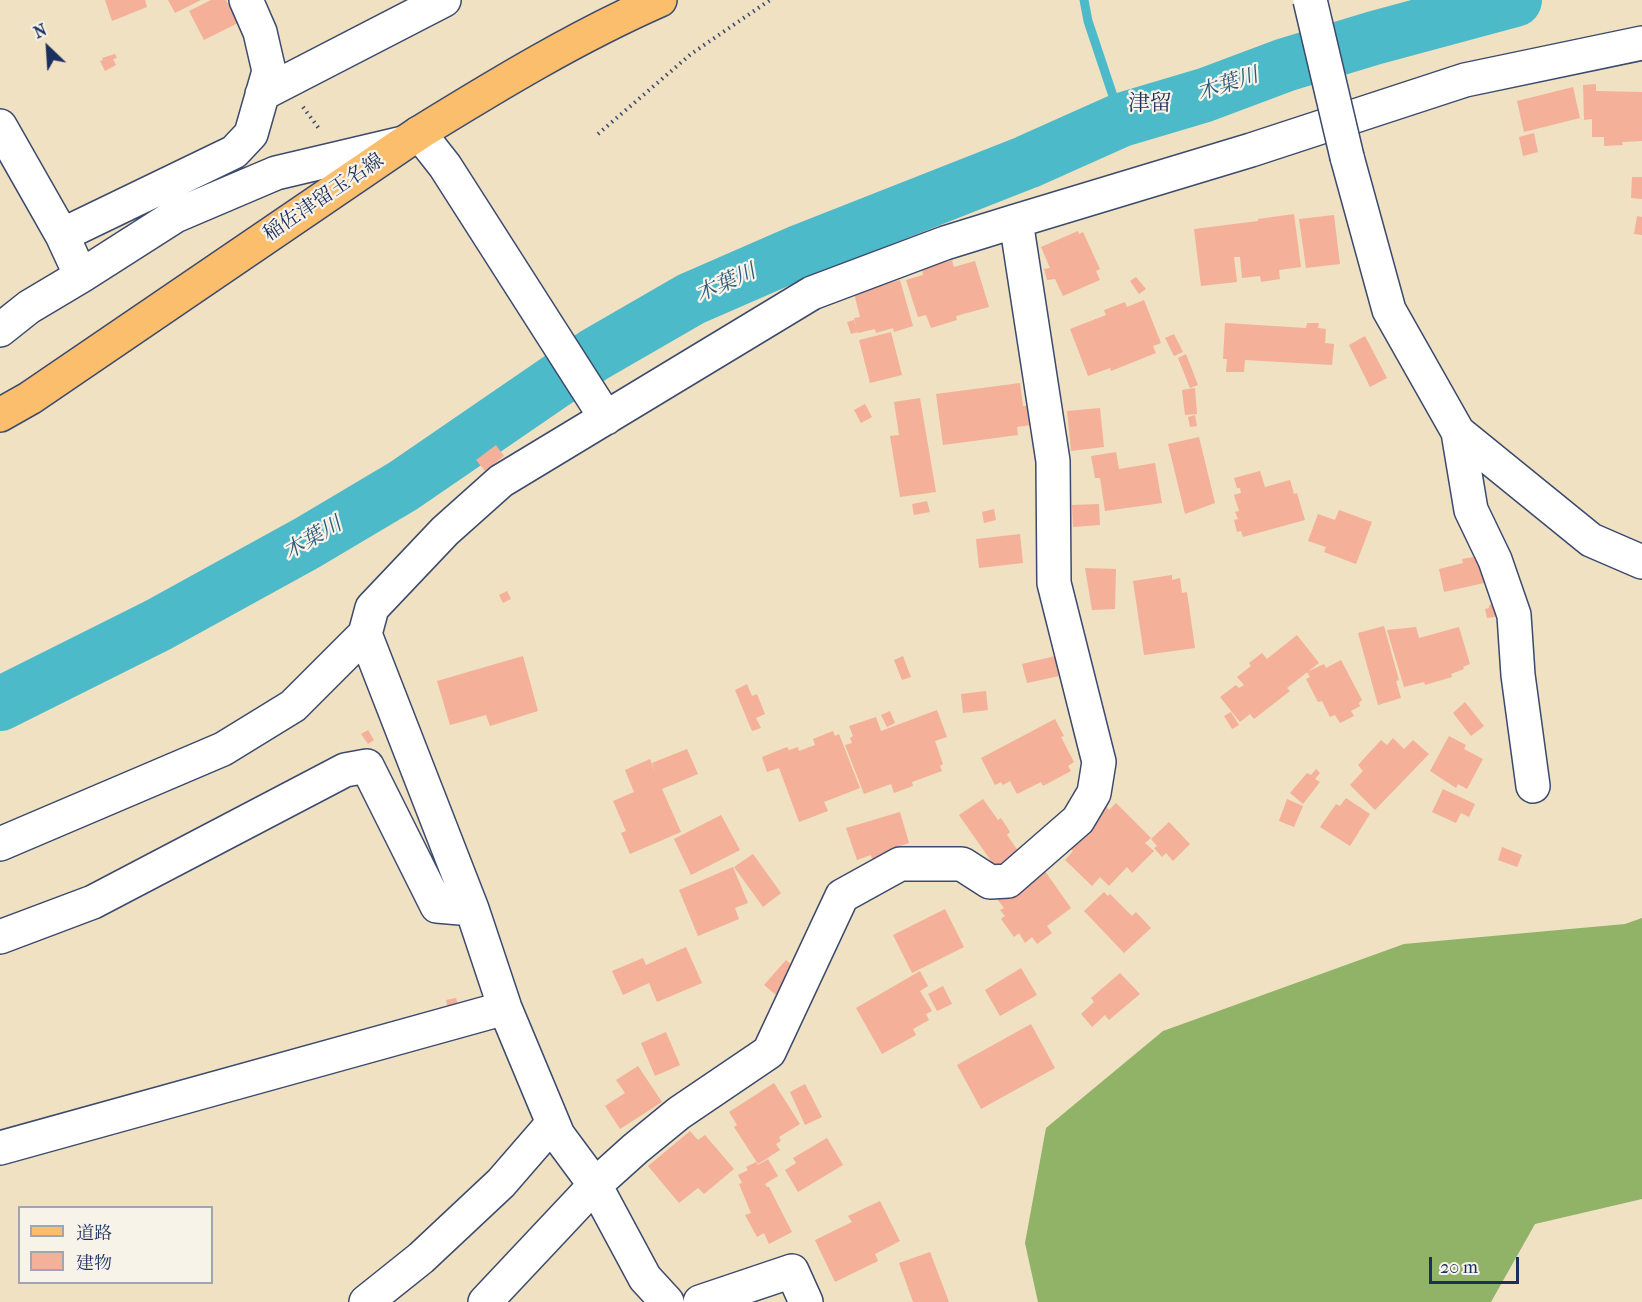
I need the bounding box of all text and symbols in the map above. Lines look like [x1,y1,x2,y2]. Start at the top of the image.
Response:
north arrow [18,18,78,78]
text: N [31,20,50,42]
water label: 木葉川 [1194,63,1262,107]
district label: 津留 [1128,92,1172,118]
street label: 稲佐津留玉名線 [259,149,389,247]
water label: 木葉川 [692,260,760,308]
water label: 木葉川 [279,512,347,566]
legend [18,1206,213,1284]
text: 道路 [76,1223,112,1244]
scale bar [1432,1245,1522,1283]
text: 建物 [76,1253,112,1274]
text: 20 m [1440,1257,1478,1278]

